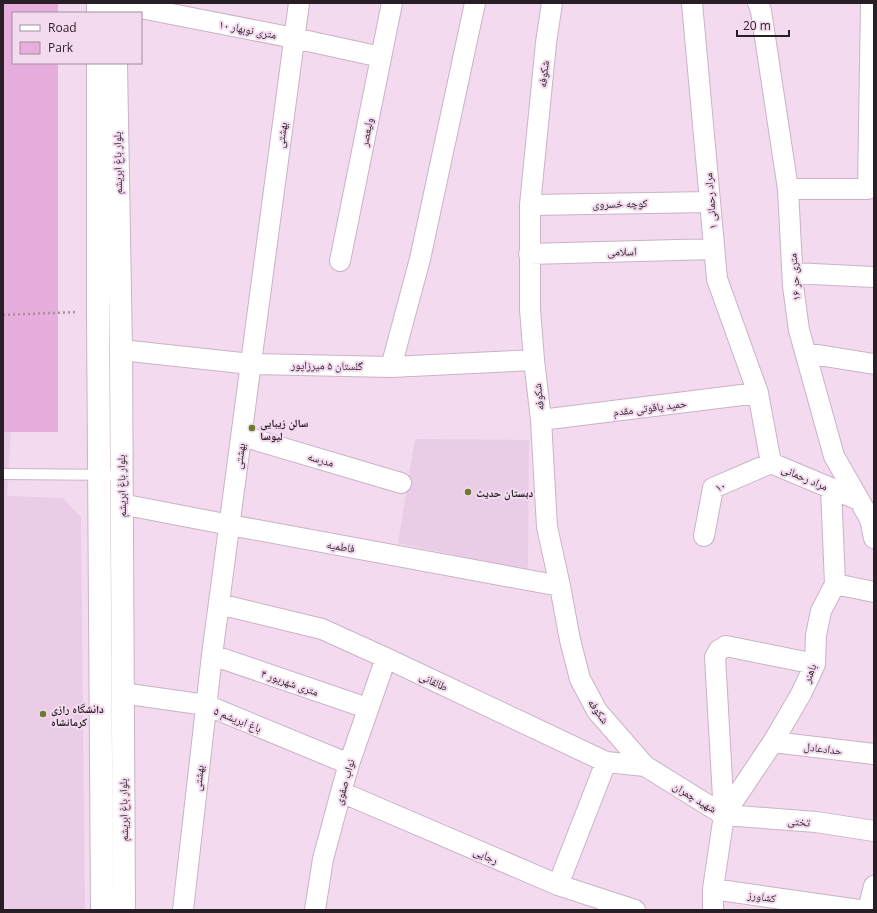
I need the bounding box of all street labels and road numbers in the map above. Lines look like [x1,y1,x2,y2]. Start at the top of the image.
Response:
street label: ۱۰ متری نوبهار [218,16,278,42]
street label: شکوفه [534,60,552,88]
street label: ولیعصر [356,116,376,149]
street label: بهشتی [272,121,290,149]
street label: بلوار باغ ابریشم [109,131,126,195]
street label: مراد رحمانی ۱ [700,172,720,230]
street label: کوچه خسروی [592,195,648,211]
street label: اسلامی [607,243,637,259]
street label: ۱۶ متری حر [784,253,804,301]
street label: گلستان ۵ میرزاپور [290,357,363,373]
street label: شکوفه [529,383,547,411]
street label: حمید یاقوتی مقدم [612,395,688,419]
street label: بهشتی [230,442,248,470]
street label: مدرسه [306,448,336,470]
street label: بلوار باغ ابریشم [113,454,130,518]
street label: مراد رحمانی [780,461,830,493]
street label: ۱۰ [712,477,728,495]
street label: فاطمیه [326,536,357,556]
street label: باهنر [798,661,819,686]
street label: ۴ متری شهریور [259,665,321,699]
street label: طالقانی [417,668,451,694]
street label: شکوفه [585,696,613,726]
street label: باغ ابریشم ۵ [212,703,264,736]
street label: حدادعادل [803,738,843,758]
street label: نواب صفوی [330,757,358,807]
street label: بهشتی [189,764,207,792]
street label: بلوار باغ ابریشم [115,778,132,842]
street label: شهید چمران [670,778,720,816]
street label: تختی [787,813,812,830]
street label: رجایی [471,843,501,867]
street label: کشاورز [746,886,777,905]

